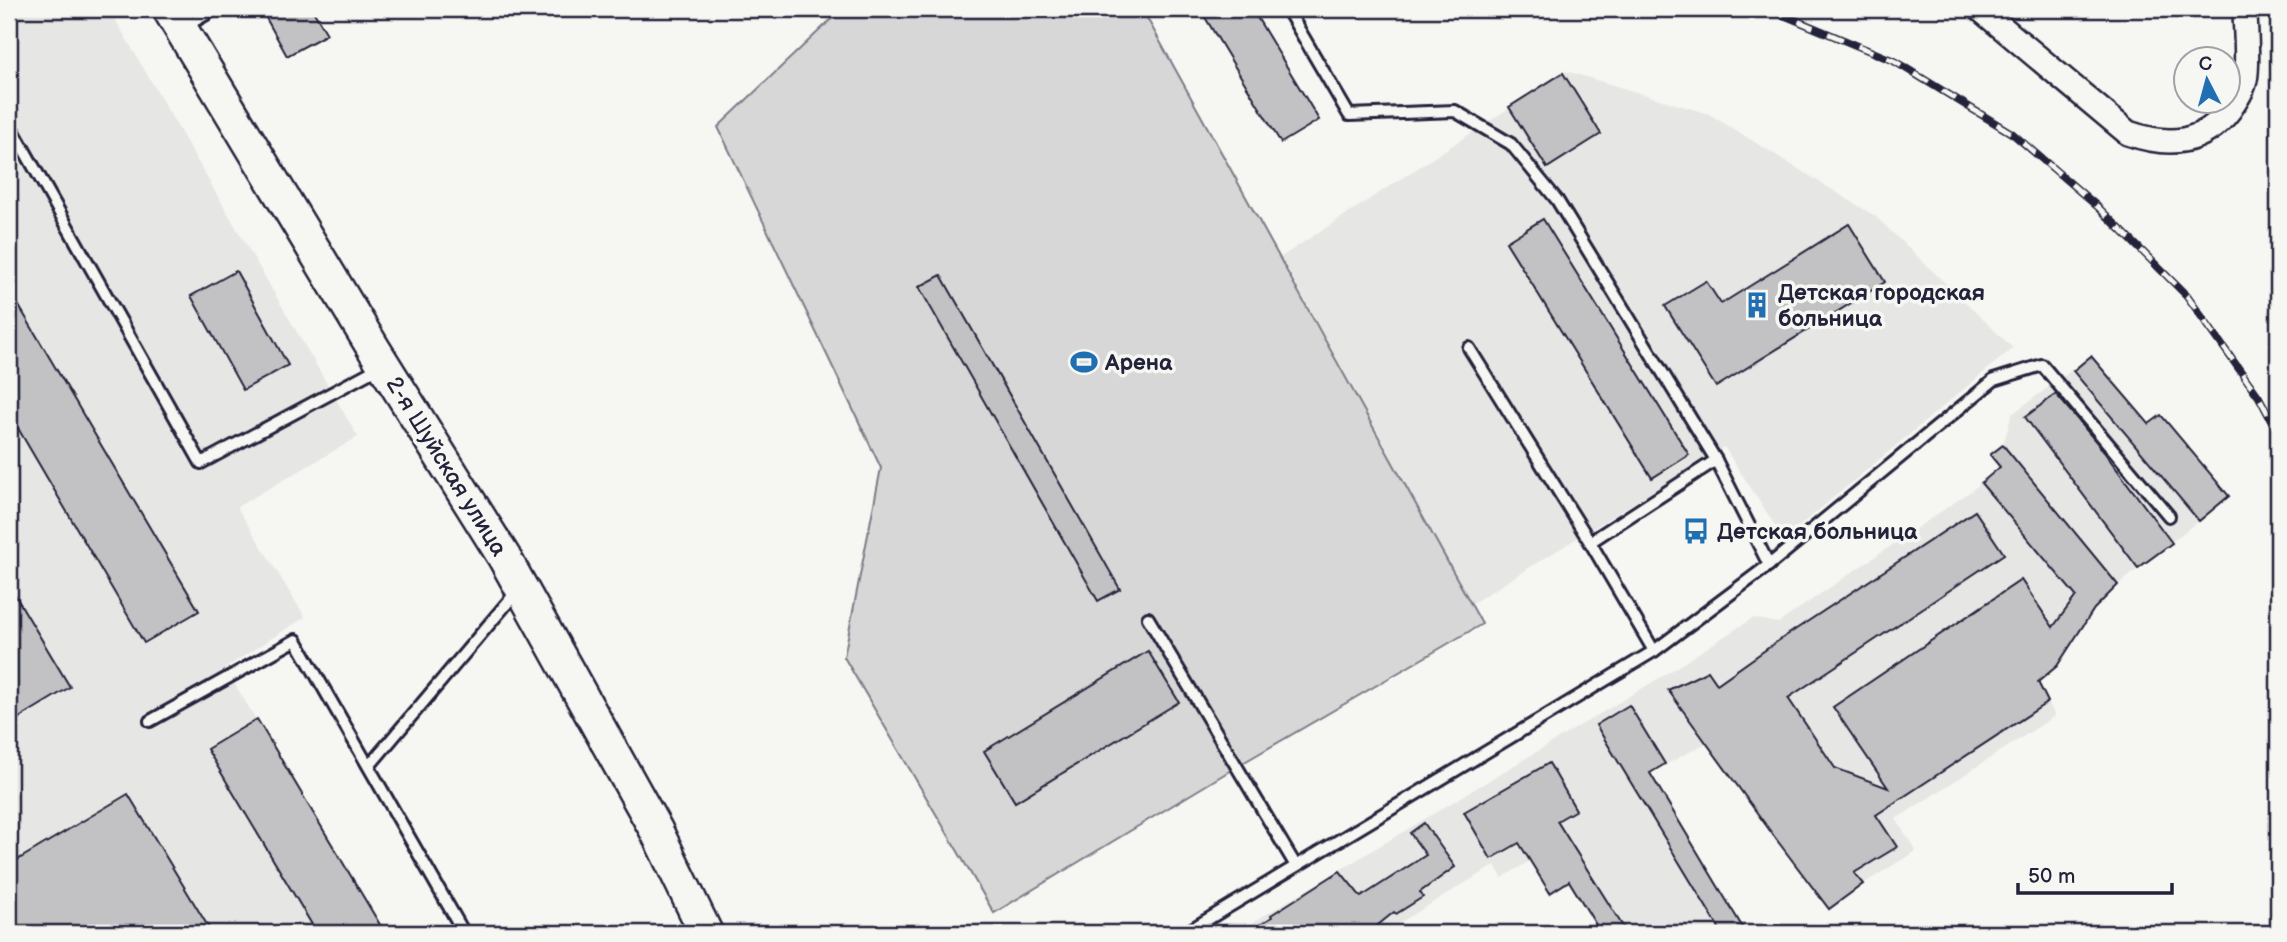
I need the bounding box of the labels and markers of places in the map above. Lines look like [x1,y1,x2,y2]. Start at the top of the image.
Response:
place label: Детская городская больница [1778,279,1985,333]
building icon: Детская городская больница [1742,290,1772,320]
sports icon: Арена [1069,347,1099,377]
place label: Арена [1104,349,1173,377]
bus stop icon: Детская больница [1681,516,1711,546]
place label: Детская больница [1717,518,1918,546]

